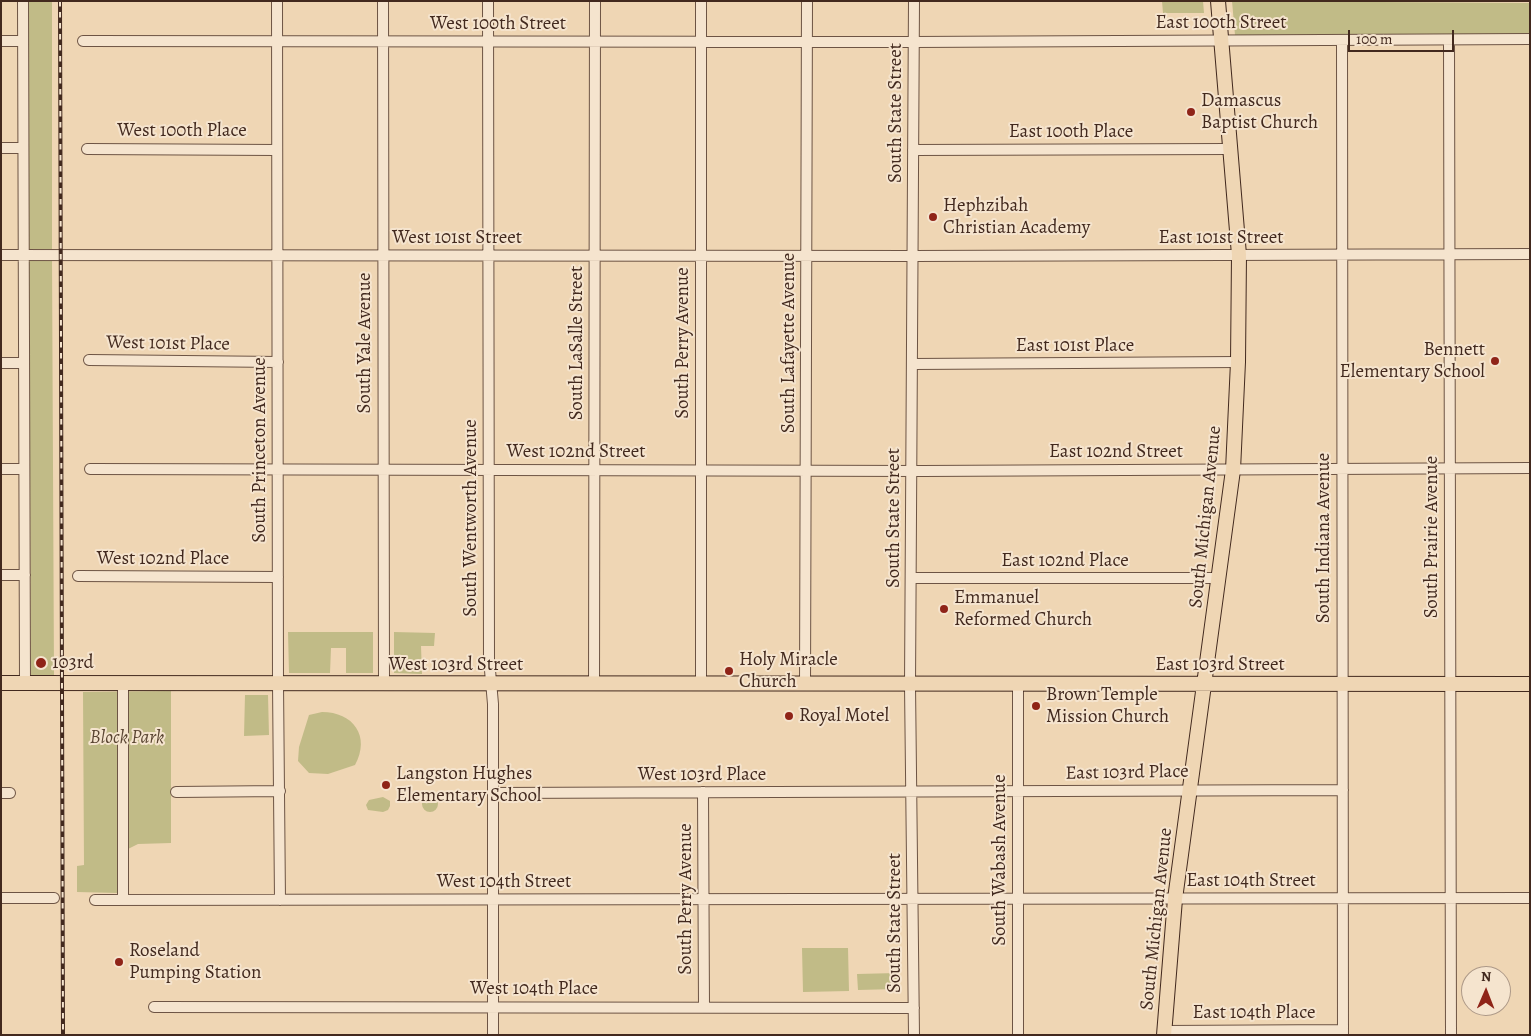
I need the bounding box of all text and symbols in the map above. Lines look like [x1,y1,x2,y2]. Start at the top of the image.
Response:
street label: East 100th Street [1155,12,1287,34]
street label: West 100th Street [430,13,566,35]
scale bar [1351,20,1457,52]
text: 100 m [1356,29,1393,49]
street label: South State Street [885,43,907,183]
place label: Damascus Baptist Church [1201,90,1318,134]
marker: Damascus Baptist Church [1185,106,1197,118]
street label: West 100th Place [117,120,247,142]
street label: East 100th Place [1009,121,1133,143]
place label: Hephzibah Christian Academy [943,195,1090,239]
marker: Hephzibah Christian Academy [927,211,939,223]
street label: West 101st Street [392,227,522,249]
street label: East 101st Street [1159,227,1283,249]
street label: South Lafayette Avenue [778,253,800,433]
street label: South LaSalle Street [566,266,588,420]
street label: South Perry Avenue [672,267,694,419]
street label: South Yale Avenue [354,272,376,414]
street label: West 101st Place [106,332,230,356]
street label: East 101st Place [1016,335,1134,357]
place label: Bennett Elementary School [1340,339,1485,383]
marker: Bennett Elementary School [1489,355,1501,367]
street label: South Princeton Avenue [249,357,271,543]
street label: South Wentworth Avenue [460,419,482,617]
street label: South Michigan Avenue [1185,425,1227,609]
street label: West 102nd Street [506,441,646,463]
street label: East 102nd Street [1049,441,1183,463]
street label: South State Street [883,448,905,588]
street label: South Indiana Avenue [1313,453,1335,623]
street label: South Prairie Avenue [1421,456,1443,618]
street label: West 102nd Place [97,548,229,570]
street label: East 102nd Place [1001,550,1129,572]
place label: Emmanuel Reformed Church [954,587,1092,631]
marker: Emmanuel Reformed Church [938,603,950,615]
place label: Holy Miracle Church [739,649,838,693]
place label: 103rd [52,652,94,674]
street label: West 103rd Street [389,654,523,676]
street label: East 103rd Street [1155,654,1285,676]
marker: 103rd [34,656,48,670]
marker: Holy Miracle Church [723,665,735,677]
place label: Brown Temple Mission Church [1046,684,1169,728]
marker: Brown Temple Mission Church [1030,700,1042,712]
place label: Royal Motel [799,705,889,727]
marker: Royal Motel [783,710,795,722]
park label: Block Park [90,727,164,749]
street label: East 103rd Place [1065,761,1189,785]
place label: Langston Hughes Elementary School [396,763,541,807]
street label: West 103rd Place [638,764,766,786]
street label: South Wabash Avenue [989,774,1011,946]
marker: Langston Hughes Elementary School [380,779,392,791]
street label: South Perry Avenue [675,823,697,975]
street label: South Michigan Avenue [1136,827,1178,1011]
street label: South State Street [884,853,906,993]
street label: East 104th Street [1186,870,1316,892]
street label: West 104th Street [437,871,571,893]
place label: Roseland Pumping Station [129,940,261,984]
marker: Roseland Pumping Station [113,956,125,968]
north arrow [1461,966,1511,1016]
text: N [1481,967,1492,986]
street label: West 104th Place [470,978,598,1000]
street label: East 104th Place [1192,1002,1316,1024]

